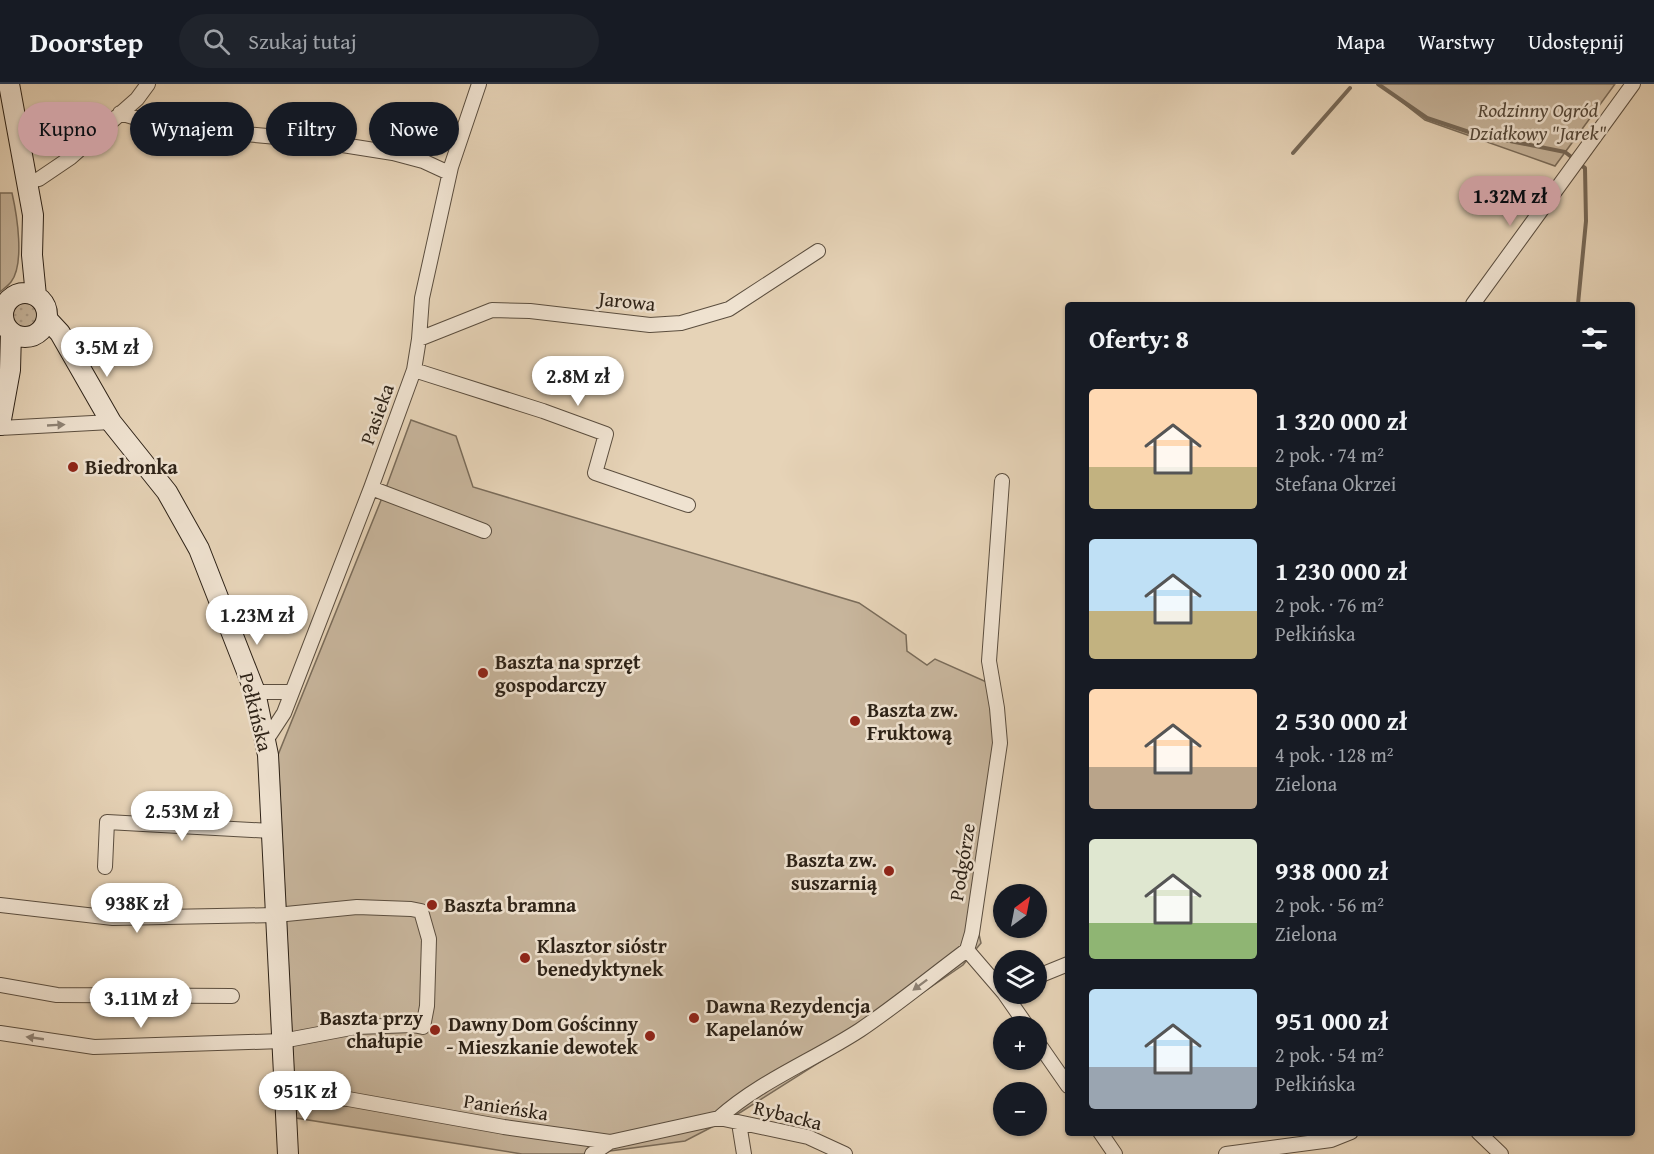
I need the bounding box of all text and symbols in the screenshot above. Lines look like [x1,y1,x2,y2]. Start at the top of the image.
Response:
search box [179,14,599,68]
text: Doorstep [30,21,143,62]
icon: search [200,25,233,58]
text: Szukaj tutaj [248,25,357,57]
text: Mapa [1337,26,1385,57]
text: Warstwy [1418,26,1495,57]
text: Udostępnij [1528,26,1624,57]
park label: Rodzinny Ogród Działkowy "Jarek" [1468,95,1607,147]
chip: Kupno [18,102,118,156]
chip: Wynajem [130,102,254,156]
chip: Filtry [266,102,357,156]
chip: Nowe [369,102,459,156]
pin: 1.32M zł [1448,176,1572,227]
text: 1.32M zł [1473,181,1547,210]
street label: Jarowa [594,283,657,318]
text: Oferty: 8 [1089,319,1189,358]
icon: filters [1578,322,1611,355]
pin: 3.5M zł [52,327,162,378]
text: 3.5M zł [75,332,139,361]
pin: 2.8M zł [523,356,633,407]
text: 2.8M zł [546,361,610,390]
street label: Pasieka [352,379,401,448]
text: 1 320 000 zł [1275,401,1407,440]
icon: home [1137,413,1209,485]
one-way arrow [46,420,65,430]
text: 2 pok. · 74 m² [1275,440,1384,469]
place label: Biedronka [85,452,179,481]
marker: Biedronka [66,460,80,474]
text: Stefana Okrzei [1275,469,1396,498]
text: 1 230 000 zł [1275,551,1407,590]
icon: home [1137,563,1209,635]
text: 2 pok. · 76 m² [1275,590,1384,619]
pin: 1.23M zł [195,595,319,646]
text: 1.23M zł [220,600,294,629]
text: Pełkińska [1275,619,1356,648]
place label: Baszta na sprzęt gospodarczy [495,647,641,699]
marker: Baszta na sprzęt gospodarczy [476,666,490,680]
street label: Pełkińska [233,669,280,755]
place label: Baszta zw. Fruktową [867,695,958,747]
text: 2 530 000 zł [1275,701,1407,740]
icon: home [1137,713,1209,785]
marker: Baszta zw. Fruktową [848,714,862,728]
text: 4 pok. · 128 m² [1275,740,1394,769]
text: Zielona [1275,769,1337,798]
pin: 2.53M zł [120,791,244,842]
text: 2.53M zł [145,796,219,825]
street label: Podgórze [941,821,982,903]
place label: Baszta zw. suszarnią [786,845,878,897]
text: 938 000 zł [1275,851,1388,890]
icon: home [1137,863,1209,935]
marker: Baszta zw. suszarnią [882,864,896,878]
pin: 938K zł [82,883,192,934]
north arrow [993,884,1047,938]
map controls [993,884,1047,1136]
text: 938K zł [105,888,169,917]
place label: Baszta bramna [444,890,577,919]
text: 2 pok. · 56 m² [1275,890,1384,919]
marker: Baszta bramna [425,898,439,912]
text: Zielona [1275,919,1337,948]
place label: Klasztor sióstr benedyktynek [537,931,667,983]
button: layers [993,950,1047,1004]
marker: Klasztor sióstr benedyktynek [518,951,532,965]
pin: 3.11M zł [79,978,203,1029]
one-way arrow [913,979,929,991]
text: 3.11M zł [104,983,178,1012]
place label: Dawna Rezydencja Kapelanów [706,991,871,1043]
text: 951 000 zł [1275,1001,1388,1040]
place label: Baszta przy chałupie [320,1003,424,1055]
place label: Dawny Dom Gościnny - Mieszkanie dewotek [446,1009,639,1061]
marker: Dawna Rezydencja Kapelanów [687,1011,701,1025]
icon: home [1137,1013,1209,1085]
button: + [993,1016,1047,1070]
marker: Baszta przy chałupie [428,1023,442,1037]
marker: Dawny Dom Gościnny - Mieszkanie dewotek [643,1029,657,1043]
one-way arrow [26,1034,45,1043]
text: 2 pok. · 54 m² [1275,1040,1384,1069]
text: Pełkińska [1275,1069,1356,1098]
pin: 951K zł [250,1071,360,1122]
text: 951K zł [273,1076,337,1105]
button: − [993,1082,1047,1136]
street label: Panieńska [462,1086,551,1128]
street label: Rybacka [751,1092,826,1137]

